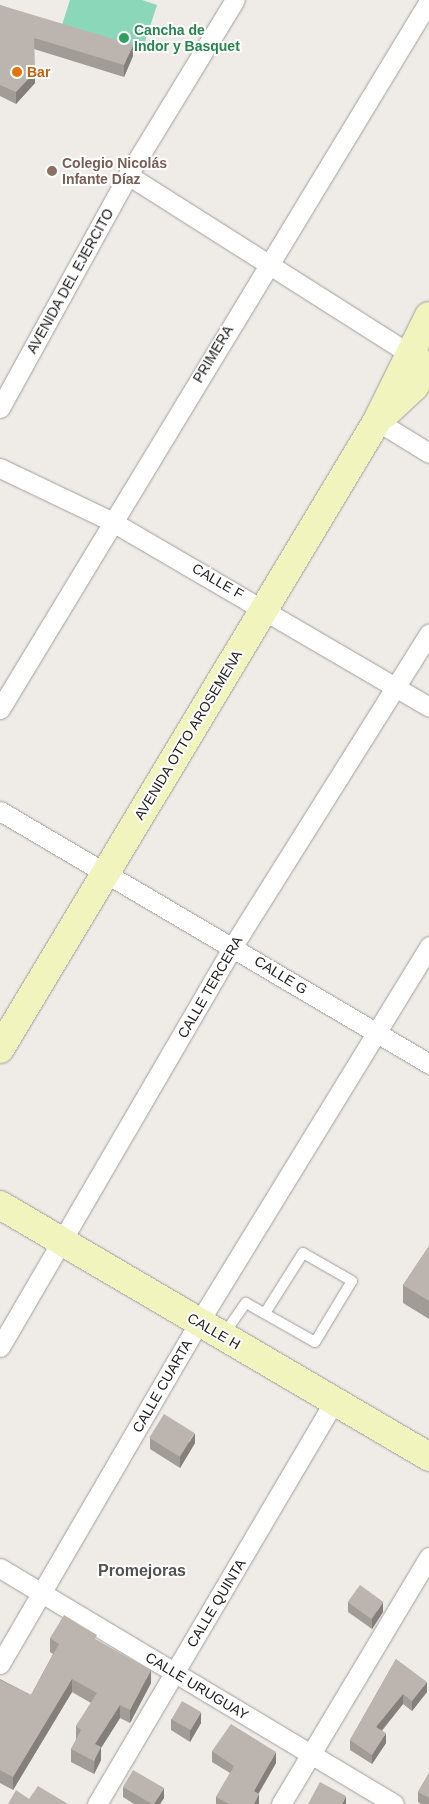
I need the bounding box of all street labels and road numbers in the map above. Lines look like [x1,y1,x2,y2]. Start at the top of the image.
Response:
street label: AVENIDA DEL EJERCITO [23,205,117,357]
street label: PRIMERA [189,322,237,386]
street label: CALLE F [189,560,247,602]
street label: AVENIDA OTTO AROSEMENA [130,647,246,823]
street label: CALLE TERCERA [174,933,246,1041]
street label: CALLE G [251,952,311,998]
street label: CALLE H [185,1309,243,1353]
street label: CALLE CUARTA [129,1337,195,1435]
street label: CALLE QUINTA [183,1556,249,1650]
street label: CALLE URUGUAY [142,1649,252,1723]

